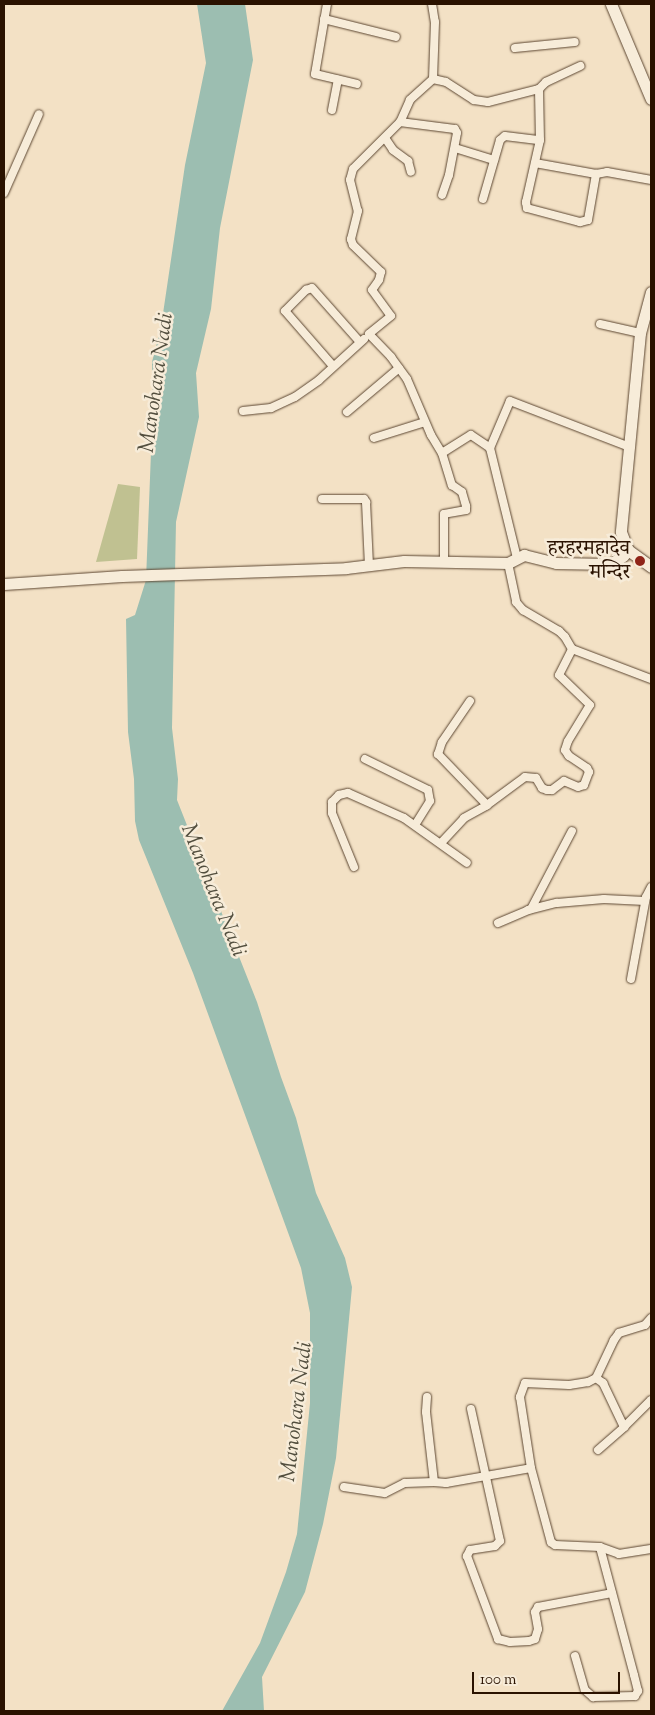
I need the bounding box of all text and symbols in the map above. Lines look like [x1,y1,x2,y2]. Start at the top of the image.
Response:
water label: Manohara Nadi [135,311,181,455]
place label: हरहरमहादेव मन्दिर [547,536,630,586]
marker: हरहरमहादेव मन्दिर [634,555,646,567]
water label: Manohara Nadi [173,821,251,961]
water label: Manohara Nadi [276,1340,320,1484]
scale bar [475,1662,622,1694]
text: 100 m [480,1670,516,1691]

